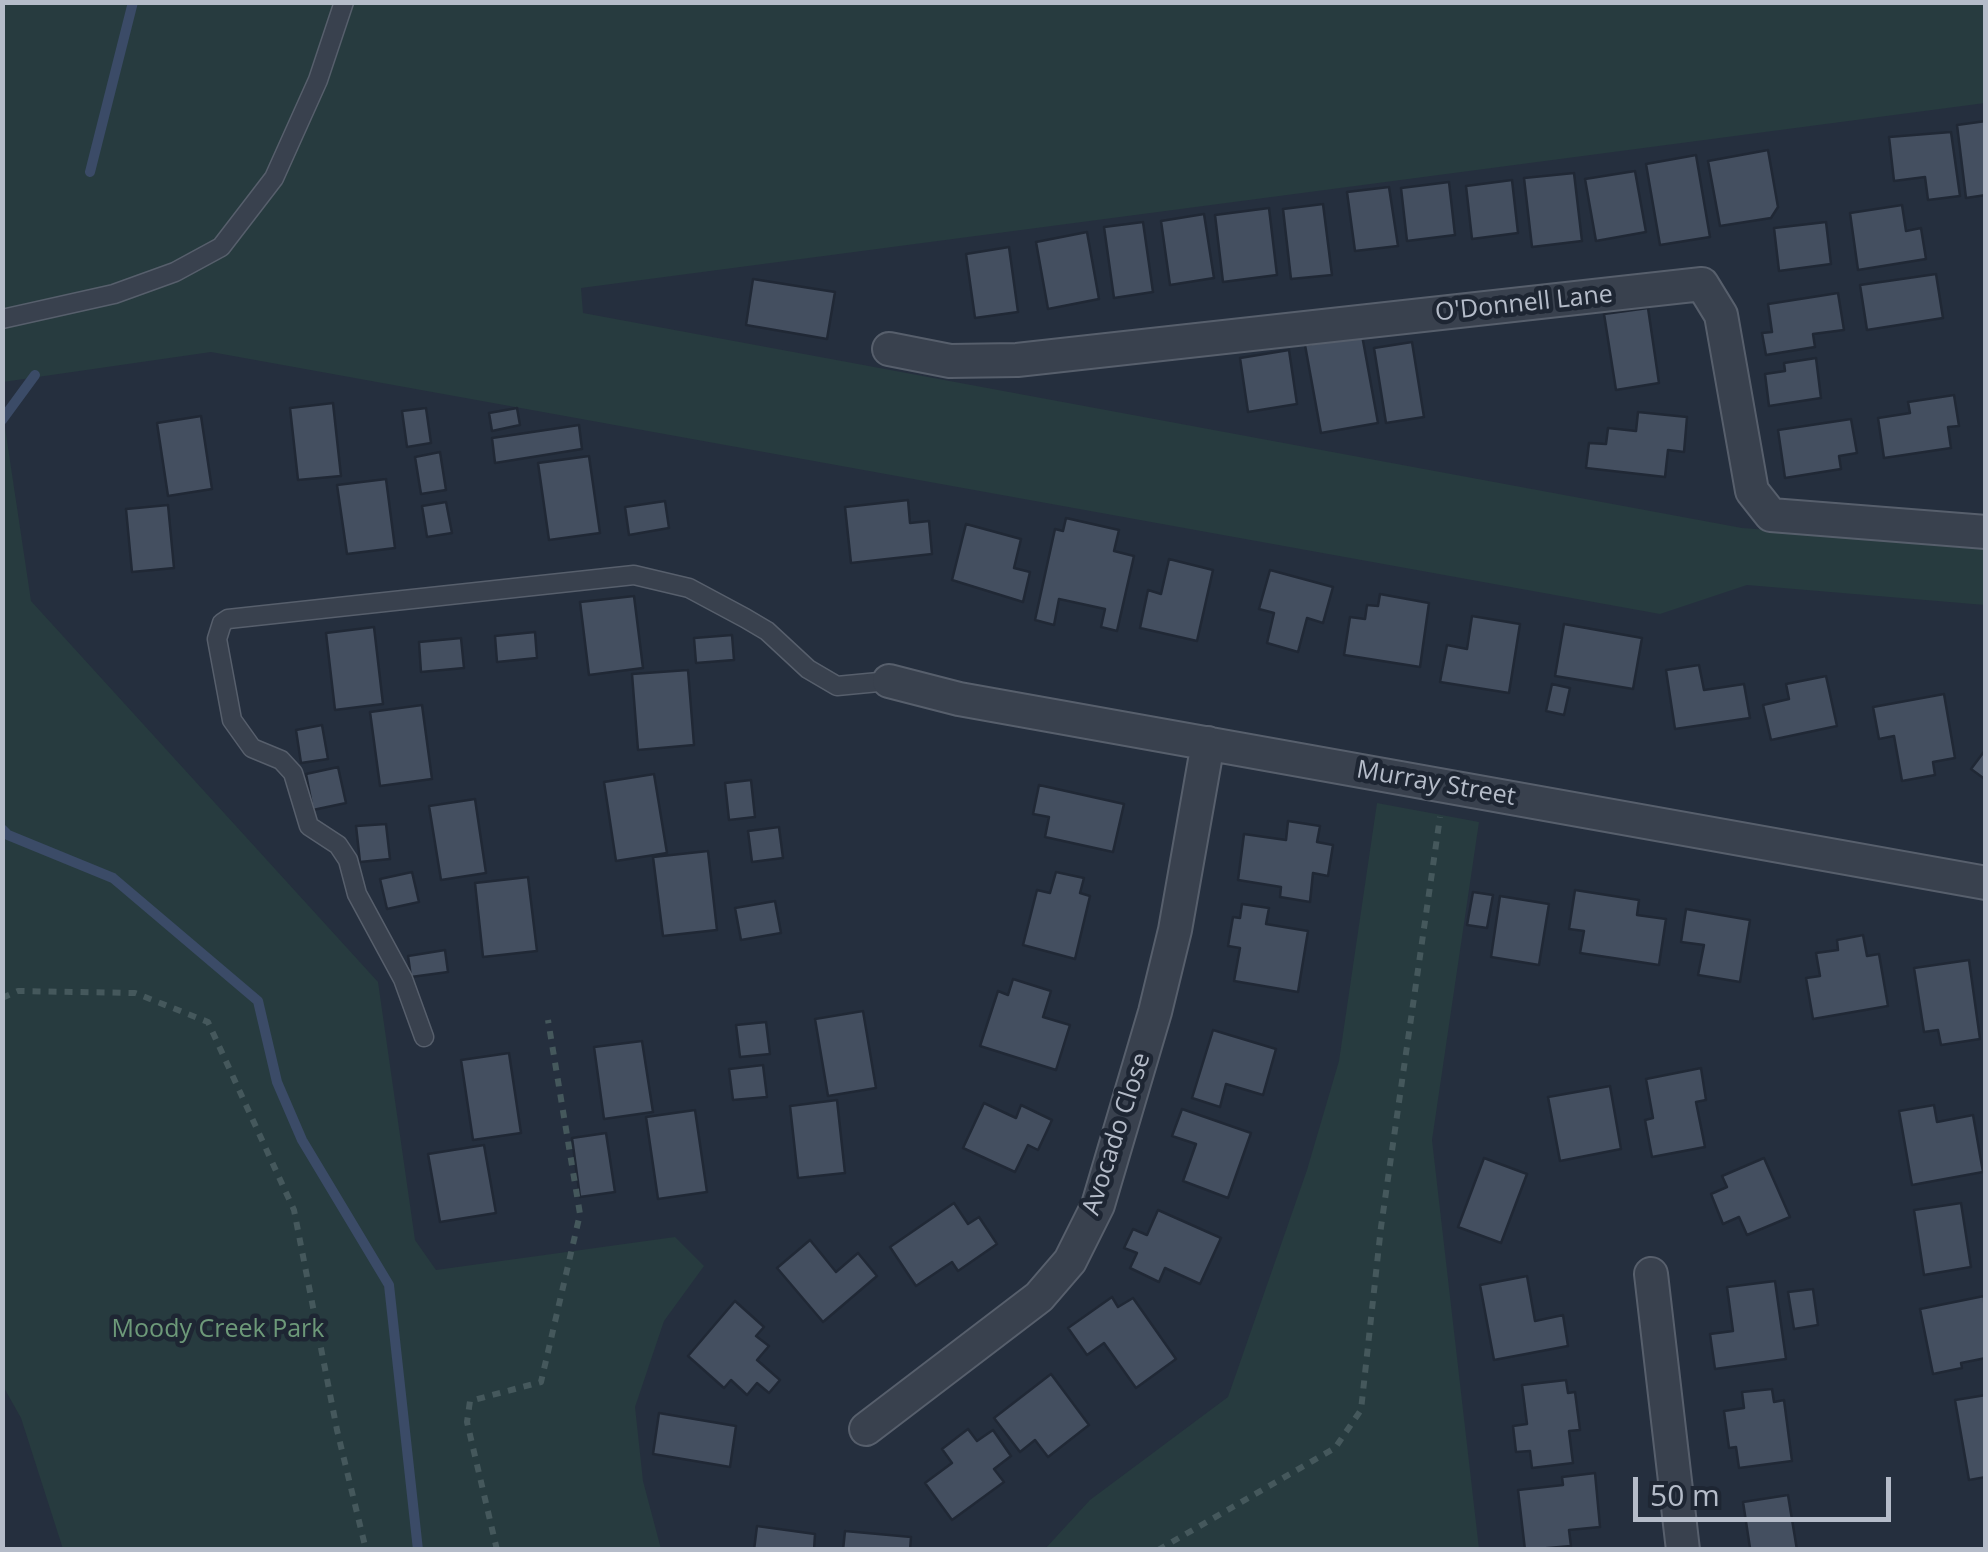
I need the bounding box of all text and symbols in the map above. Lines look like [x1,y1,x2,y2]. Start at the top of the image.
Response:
street label: O'Donnell Lane [1434,280,1614,328]
street label: Murray Street [1354,755,1518,813]
street label: Avocado Close [1077,1049,1157,1219]
park label: Moody Creek Park [112,1315,324,1345]
scale bar [1638,1457,1896,1519]
text: 50 m [1650,1474,1720,1515]

